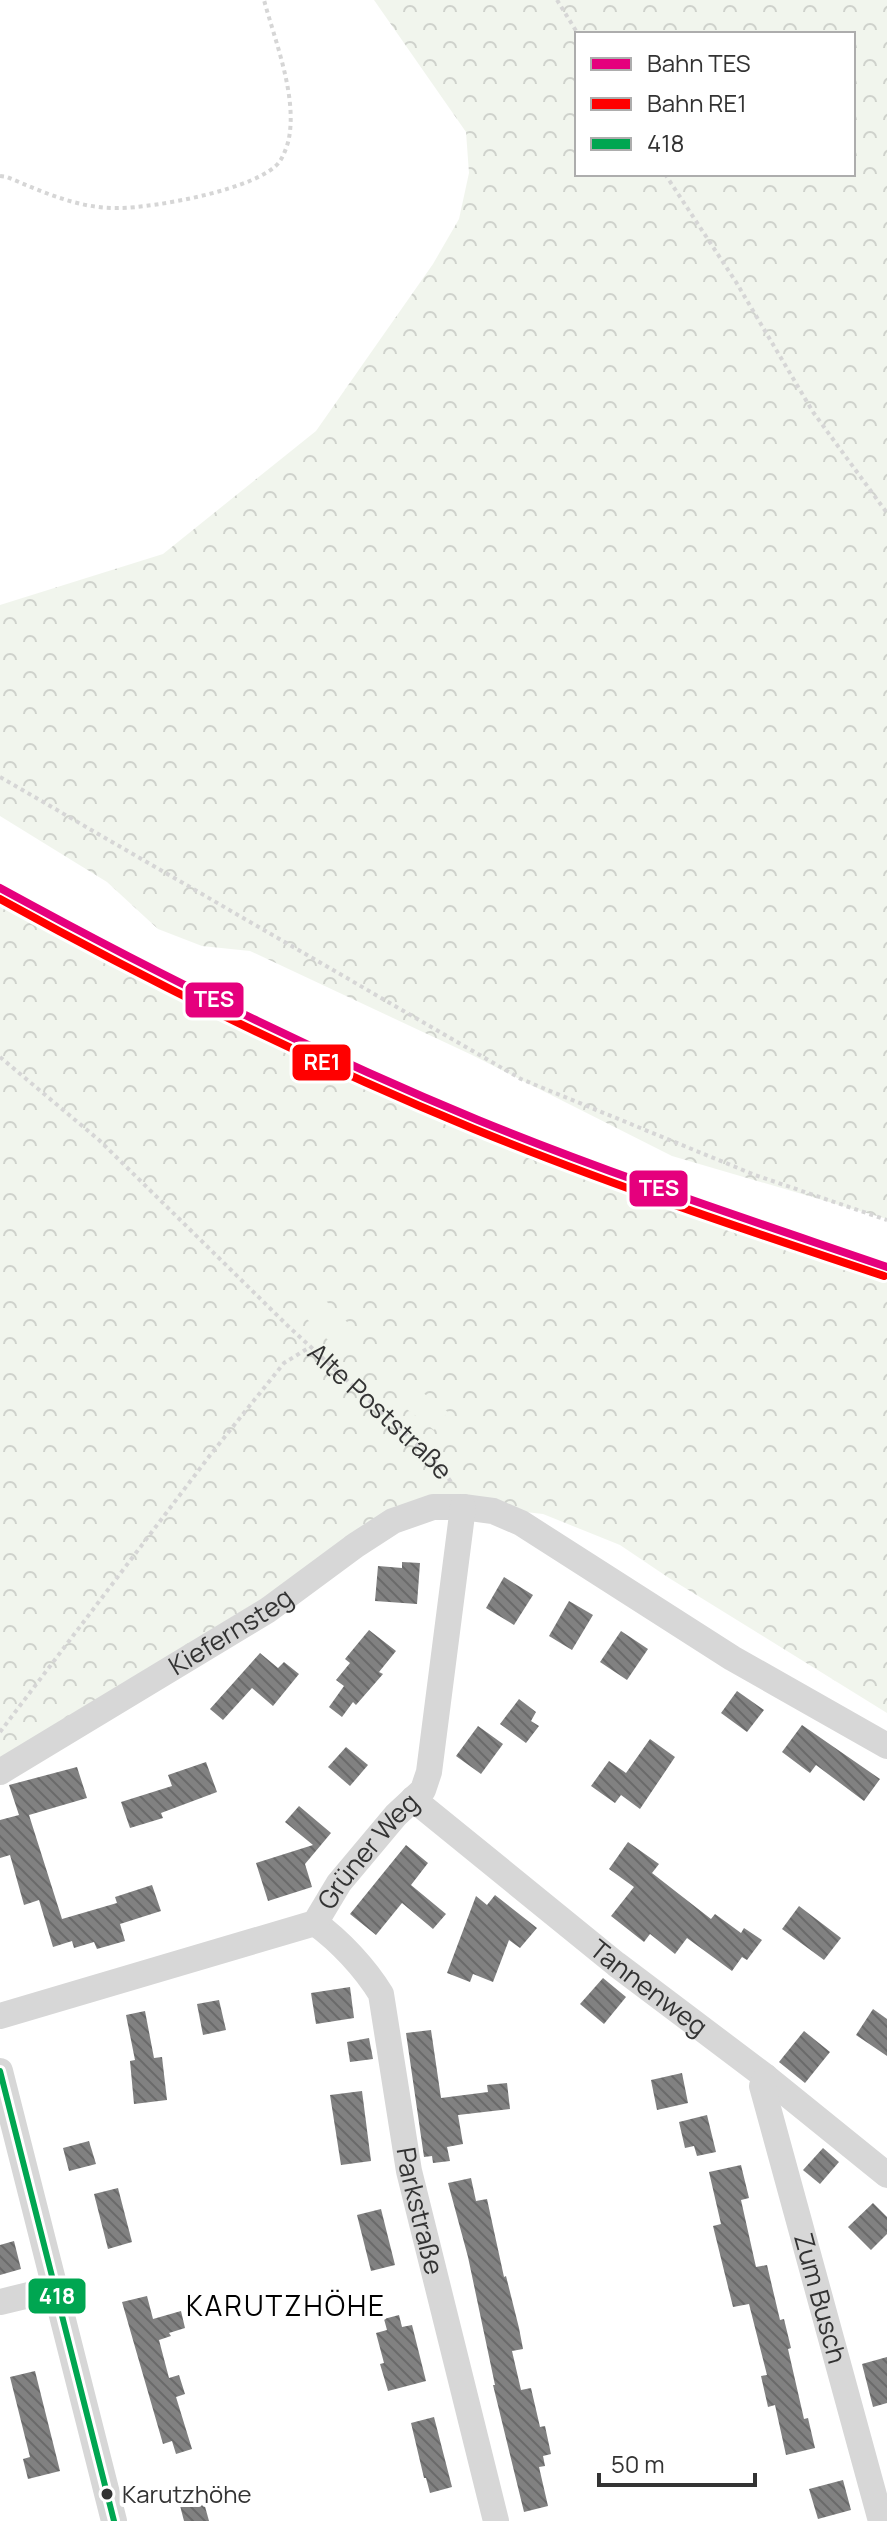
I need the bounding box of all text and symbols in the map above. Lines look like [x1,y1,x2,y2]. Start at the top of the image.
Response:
legend [575,32,855,176]
text: Bahn TES [647,46,751,79]
text: Bahn RE1 [647,86,747,119]
text: 418 [647,126,684,159]
line badge: TES [184,981,245,1019]
text: TES [194,984,234,1014]
line badge: RE1 [291,1043,352,1082]
text: RE1 [303,1047,341,1077]
line badge: TES [628,1169,689,1208]
text: TES [639,1173,679,1203]
street label: Alte Poststraße [301,1334,462,1486]
street label: Kiefernsteg [161,1579,300,1683]
street label: Grüner Weg [308,1784,426,1916]
street label: Tannenweg [583,1931,715,2044]
street label: Parkstraße [389,2145,453,2278]
street label: Zum Busch [786,2229,856,2367]
line badge: 418 [27,2277,87,2315]
text: 418 [39,2281,75,2311]
district label: KARUTZHÖHE [186,2286,386,2324]
scale bar [599,2437,755,2487]
text: 50 m [611,2447,665,2480]
place label: Karutzhöhe [122,2477,252,2510]
marker: Karutzhöhe [99,2486,115,2502]

